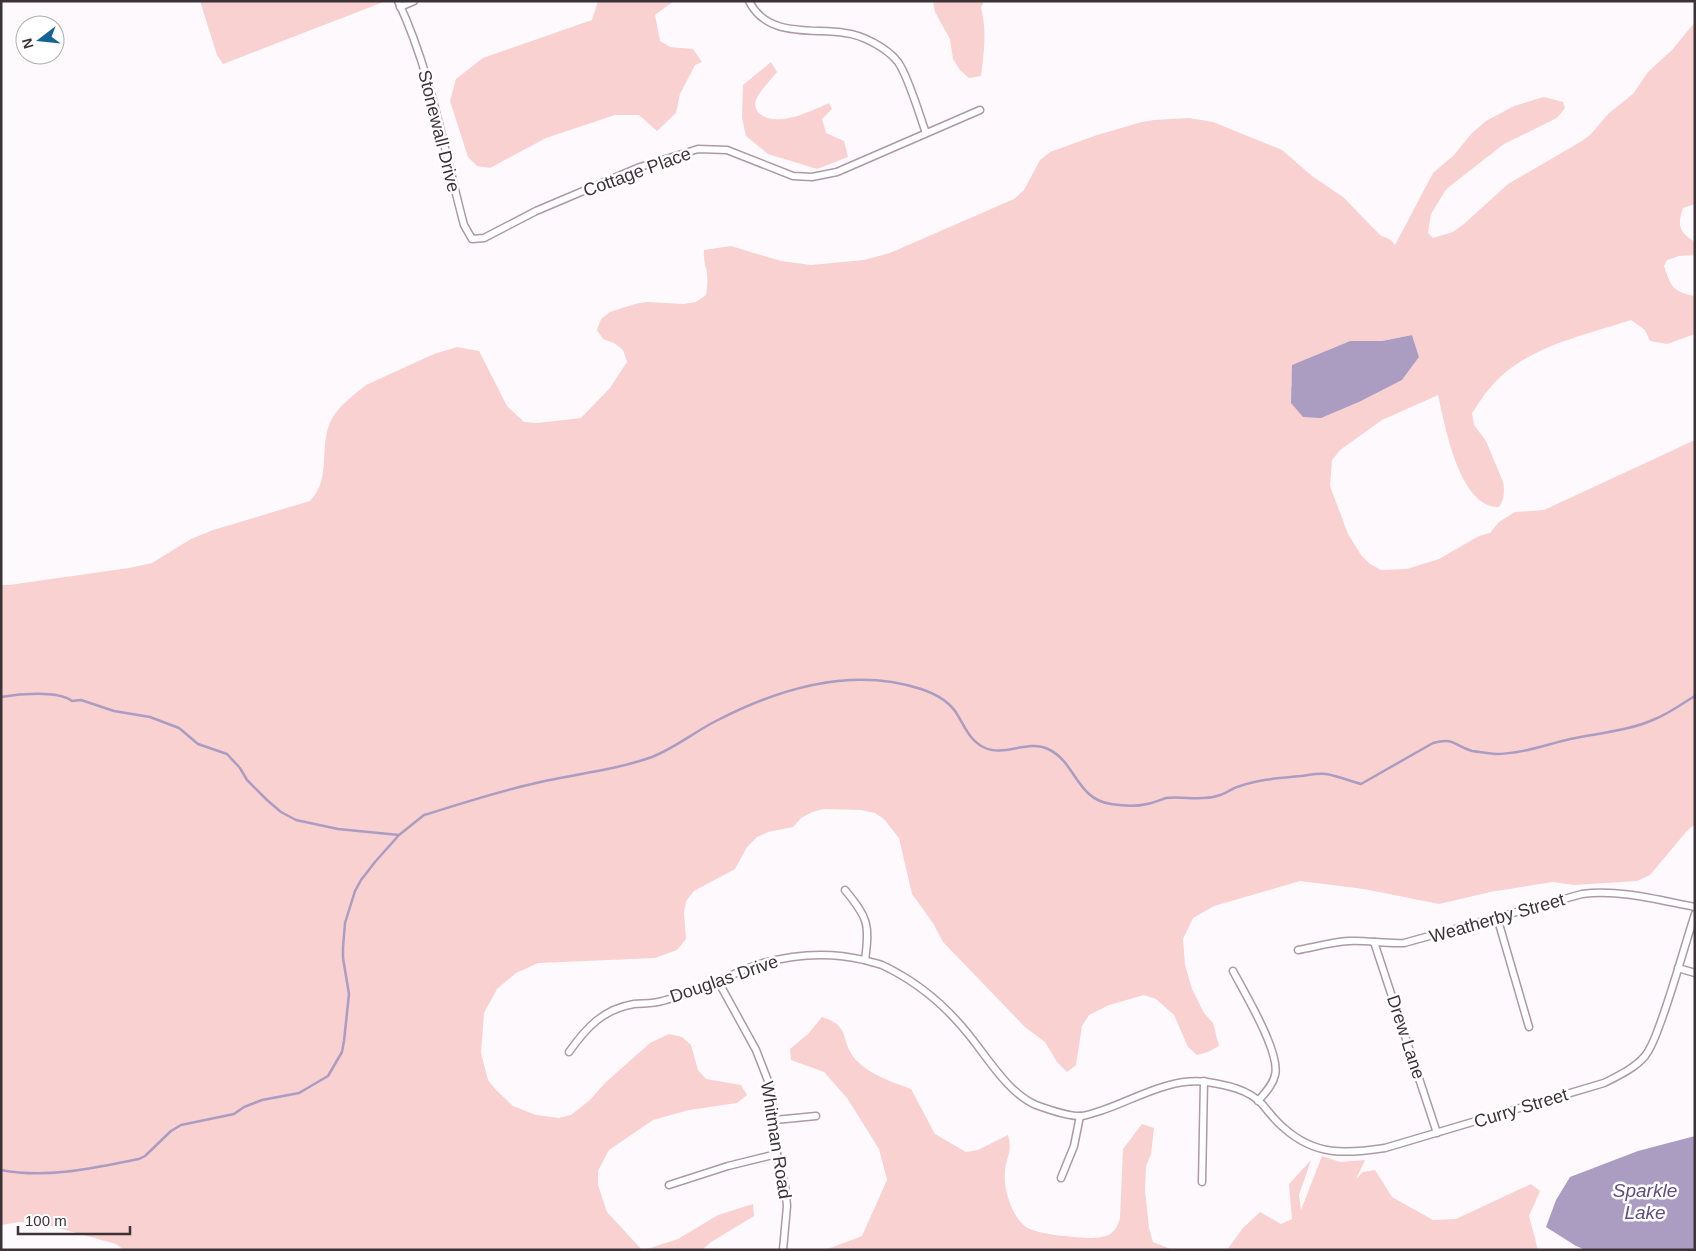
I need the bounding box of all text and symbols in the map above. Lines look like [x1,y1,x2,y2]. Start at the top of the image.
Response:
north arrow [15,15,65,65]
text: N [18,37,37,51]
street label: Stonewall Drive [414,68,464,194]
street label: Cottage Place [580,143,694,201]
street label: Weatherby Street [1427,889,1567,947]
street label: Douglas Drive [667,951,781,1007]
street label: Drew Lane [1383,993,1429,1081]
street label: Whitman Road [757,1080,795,1200]
street label: Curry Street [1472,1084,1570,1132]
water label: Sparkle Lake [1613,1180,1677,1223]
scale bar [18,1204,130,1236]
text: 100 m [25,1212,67,1229]

